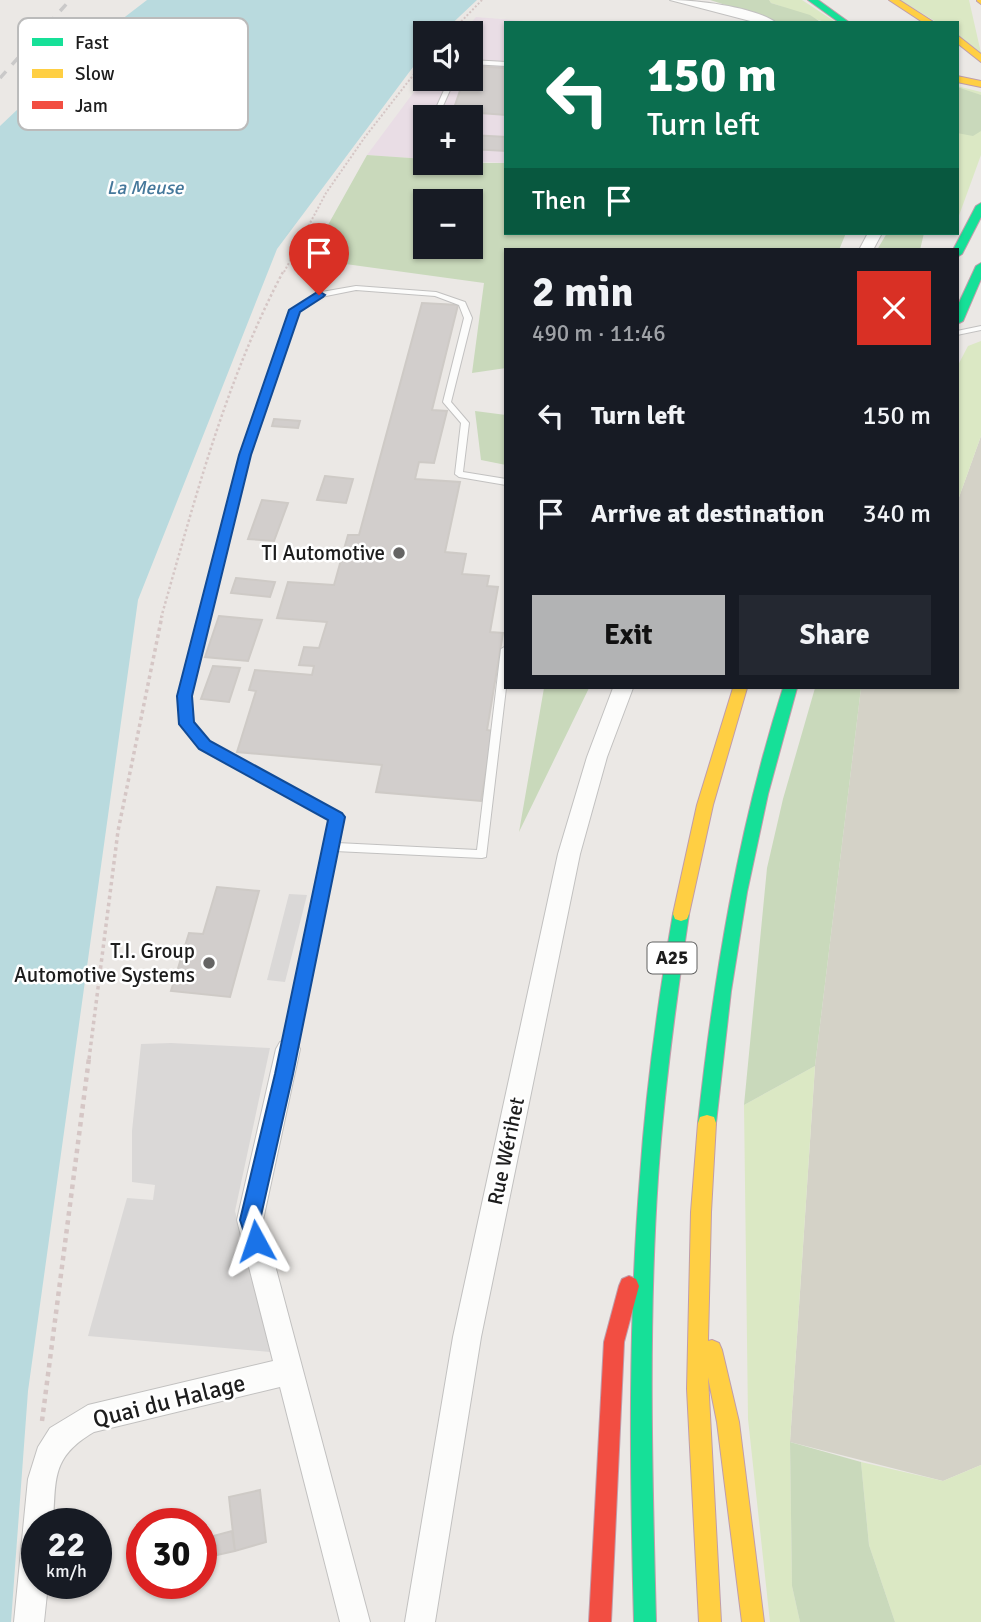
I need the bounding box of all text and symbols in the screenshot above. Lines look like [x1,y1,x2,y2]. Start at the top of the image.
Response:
legend [18,18,248,130]
map controls [413,21,483,259]
button: sound [413,21,483,91]
text: Fast [75,31,109,55]
text: 150 m [647,45,777,105]
icon: left [532,49,623,140]
text: Slow [75,62,115,86]
text: Jam [75,94,108,118]
button: + [413,105,483,175]
text: Turn left [647,105,760,144]
water label: La Meuse [107,176,185,200]
icon: arrive [600,182,638,220]
text: Then [532,185,586,217]
button: − [413,189,483,259]
pin [289,223,349,295]
icon: arrive [300,234,338,272]
text: 2 min [532,267,633,318]
button: close [857,271,931,345]
text: 490 m · 11:46 [532,319,666,348]
icon: left [532,397,570,435]
text: Turn left [591,400,685,432]
text: 150 m [862,400,931,432]
icon: arrive [532,495,570,533]
text: Arrive at destination [591,498,824,530]
text: 340 m [862,498,931,530]
place label: TI Automotive [261,540,385,566]
marker: TI Automotive [391,545,407,561]
button: Exit [532,595,725,675]
button: Share [739,595,931,675]
place label: T.I. Group Automotive Systems [14,938,195,988]
road number: A25 [648,942,696,974]
marker: T.I. Group Automotive Systems [201,955,217,971]
street label: Rue Wérihet [482,1095,530,1207]
position arrow [219,1204,293,1278]
street label: Quai du Halage [90,1368,248,1434]
speed limit sign: 30 [126,1508,217,1599]
text: 22 [48,1523,85,1566]
text: km/h [46,1560,87,1582]

